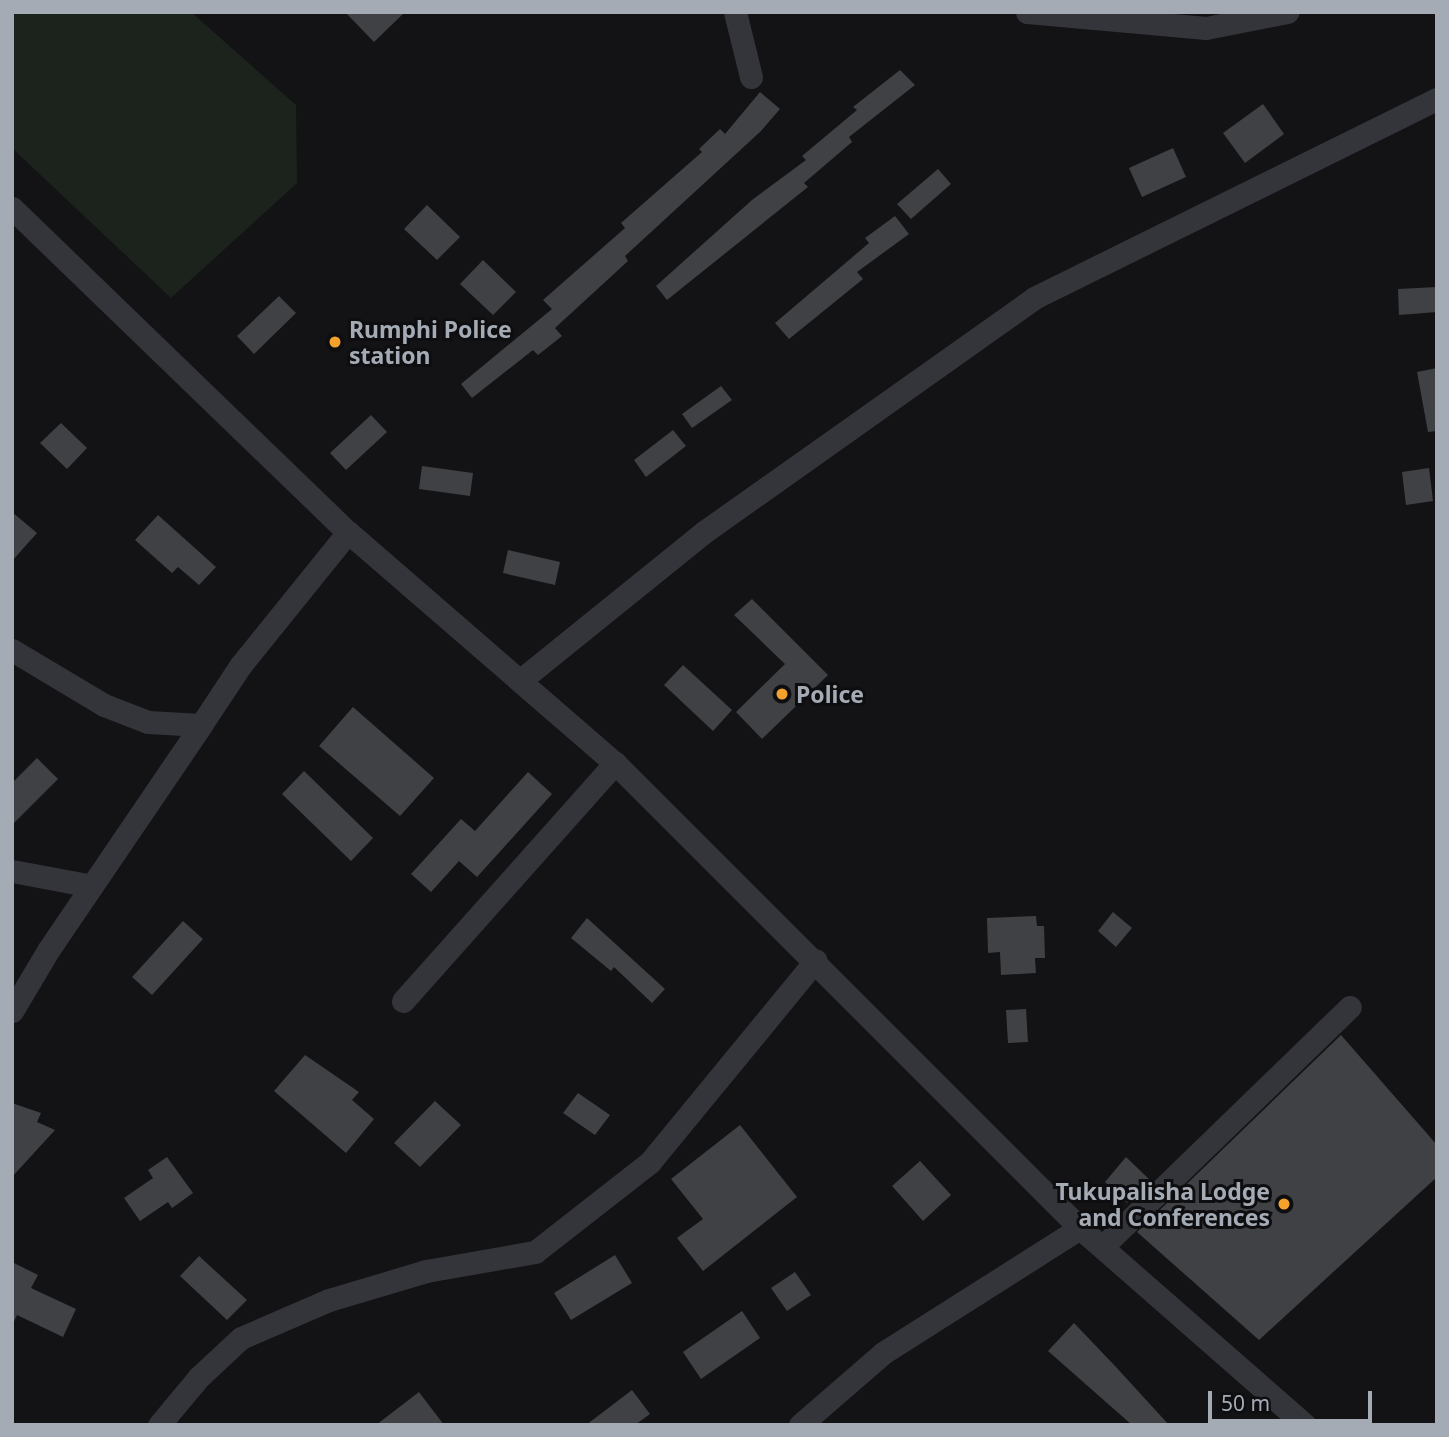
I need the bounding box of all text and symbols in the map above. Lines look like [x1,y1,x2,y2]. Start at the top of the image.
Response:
place label: Rumphi Police station [349,315,512,369]
marker: Rumphi Police station [327,334,343,350]
place label: Police [796,680,864,708]
marker: Police [774,686,790,702]
place label: Tukupalisha Lodge and Conferences [1055,1177,1270,1231]
marker: Tukupalisha Lodge and Conferences [1276,1196,1292,1212]
scale bar [1211,1378,1376,1422]
text: 50 m [1221,1389,1270,1417]

